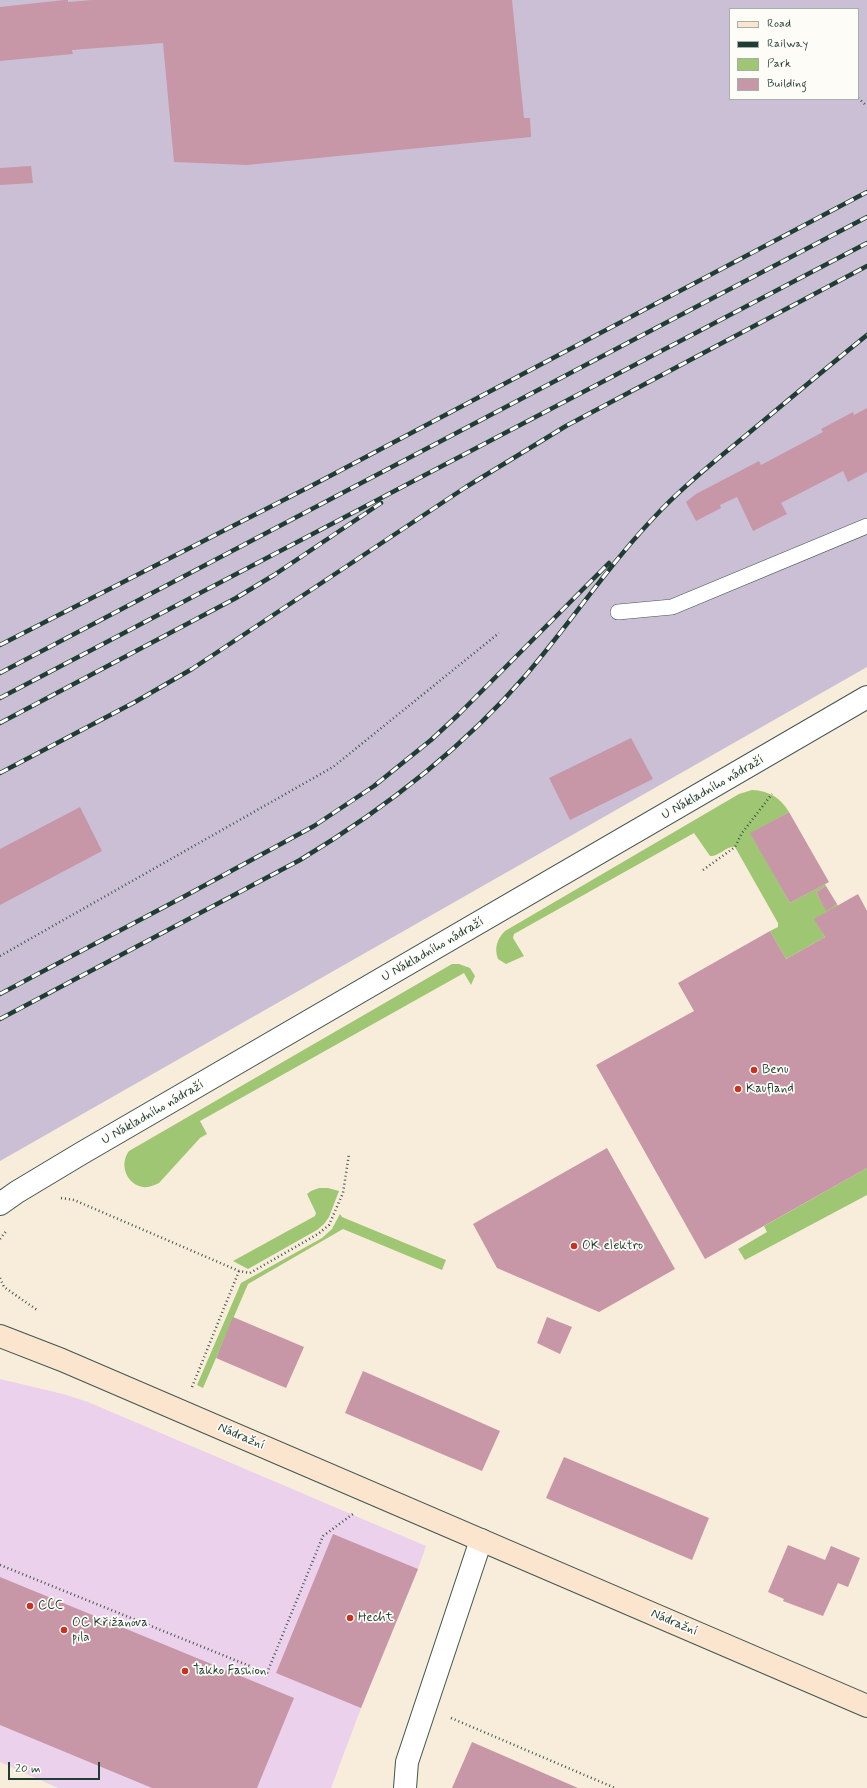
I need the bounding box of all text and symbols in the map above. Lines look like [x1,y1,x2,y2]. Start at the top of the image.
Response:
legend [729,8,859,100]
text: Road [767,16,791,32]
text: Railway [767,36,808,52]
text: Park [767,56,791,72]
text: Building [767,76,807,92]
street label: U Nákladního nádraží [659,752,767,824]
street label: U Nákladního nádraží [379,914,487,986]
place label: Benu [762,1062,788,1078]
marker: Benu [749,1065,759,1075]
street label: U Nákladního nádraží [99,1077,207,1149]
place label: Kaufland [746,1081,794,1097]
marker: Kaufland [733,1084,743,1094]
place label: OK elektro [582,1238,643,1254]
marker: OK elektro [569,1241,579,1251]
street label: Nádražní [215,1420,267,1454]
place label: CCC [38,1598,63,1614]
marker: CCC [25,1601,35,1611]
street label: Nádražní [648,1606,700,1640]
place label: Hecht [358,1610,393,1626]
marker: Hecht [345,1613,355,1623]
place label: OC Křižanova pila [72,1615,148,1646]
marker: OC Křižanova pila [59,1625,69,1635]
place label: Takko Fashion [193,1663,266,1679]
marker: Takko Fashion [180,1666,190,1676]
scale bar [10,1754,102,1780]
text: 20 m [15,1761,41,1777]

